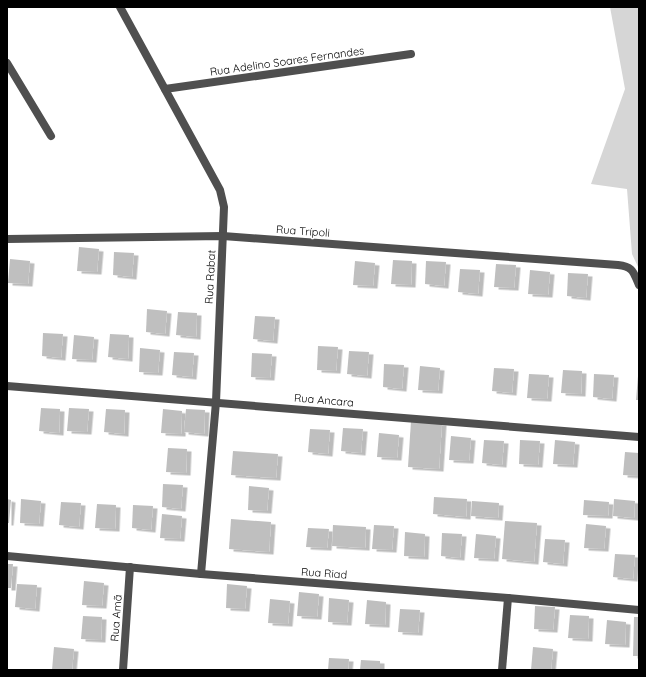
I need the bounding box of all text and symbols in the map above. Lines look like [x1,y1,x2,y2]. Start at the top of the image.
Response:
street label: Rua Adelino Soares Fernandes [209,43,365,79]
street label: Rua Trípoli [276,222,330,240]
street label: Rua Rabat [202,249,218,305]
street label: Rua Ancara [294,390,354,410]
street label: Rua Riad [300,564,348,582]
street label: Rua Amã [107,594,125,642]

